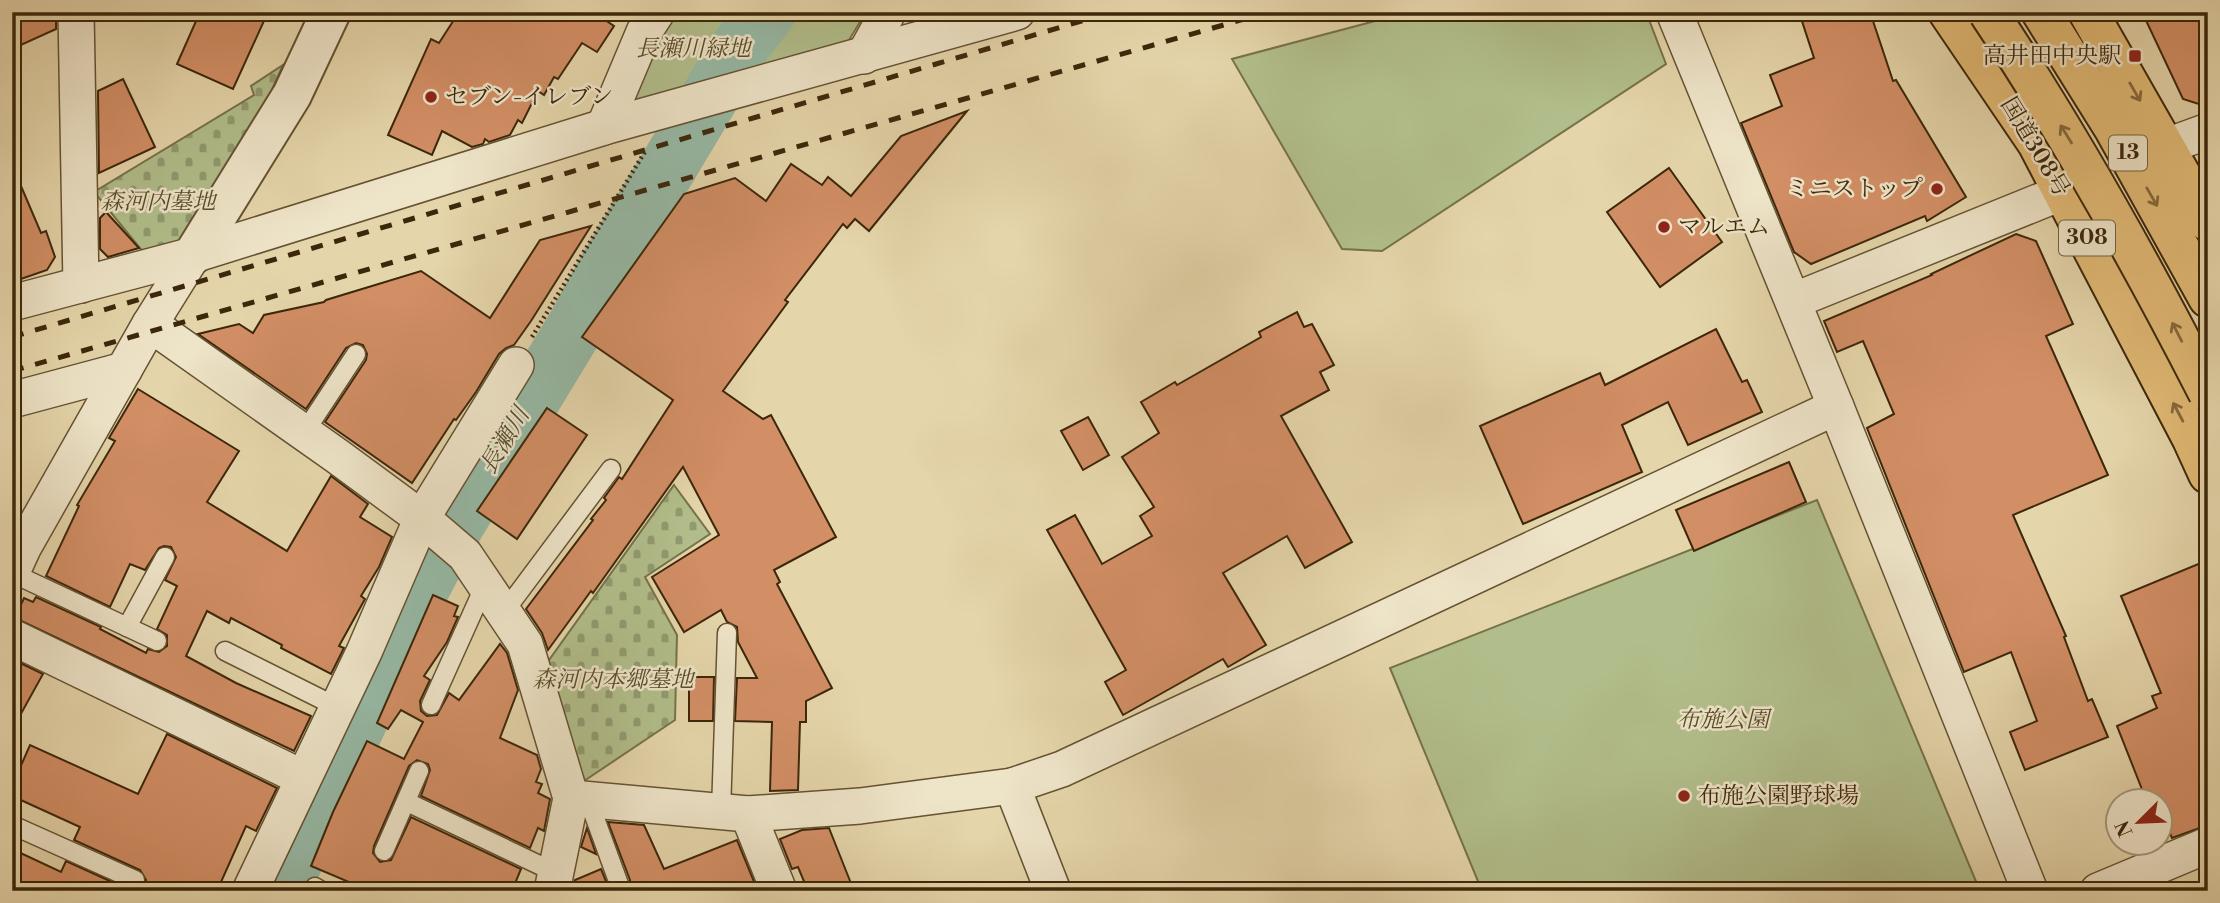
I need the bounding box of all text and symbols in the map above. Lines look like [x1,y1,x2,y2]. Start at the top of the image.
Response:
park label: 長瀬川緑地 [636,35,754,63]
place label: 高井田中央駅 [1983,42,2121,70]
marker: 高井田中央駅 [2127,48,2143,64]
one-way arrow [2128,82,2142,102]
place label: セブン-イレブン [445,83,613,111]
marker: セブン-イレブン [423,89,439,105]
street label: 国道308号 [1994,92,2076,202]
one-way arrow [2058,124,2072,144]
road number: 13 [2109,136,2147,170]
place label: ミニストップ [1786,175,1923,203]
marker: ミニストップ [1929,181,1945,197]
one-way arrow [2145,186,2159,206]
park label: 森河内墓地 [101,188,219,216]
place label: マルエム [1678,213,1770,241]
marker: マルエム [1656,219,1672,235]
road number: 308 [2059,220,2115,256]
one-way arrow [2169,322,2183,343]
water label: 長瀬川 [474,400,538,480]
one-way arrow [2171,403,2185,423]
park label: 森河内本郷墓地 [533,666,697,694]
park label: 布施公園 [1677,706,1773,734]
place label: 布施公園野球場 [1698,782,1859,810]
marker: 布施公園野球場 [1676,788,1692,804]
north arrow [2104,788,2174,858]
text: N [2110,817,2138,840]

